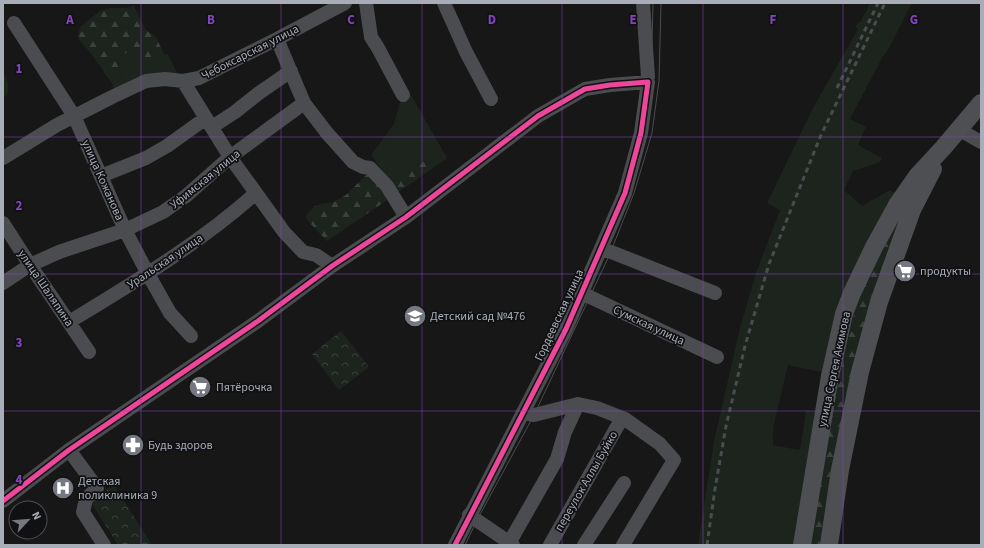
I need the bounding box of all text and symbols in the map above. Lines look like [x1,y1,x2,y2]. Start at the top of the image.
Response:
text: A [65,11,74,29]
text: B [207,11,215,29]
text: C [347,11,355,29]
text: D [488,11,496,29]
text: E [629,11,637,29]
text: F [770,11,777,29]
text: G [910,11,918,29]
street label: Чебоксарская улица [199,21,302,84]
text: 1 [16,60,23,78]
street label: улица Кожанова [77,137,128,223]
street label: Уфимская улица [166,146,244,213]
text: 2 [16,197,23,215]
street label: Уральская улица [124,230,207,293]
street label: улица Шаляпина [14,247,78,330]
supermarket icon: продукты [892,258,918,284]
place label: продукты [920,263,971,280]
street label: Гордеевская улица [531,266,588,364]
street label: Сумская улица [610,301,687,349]
school or university icon: Детский сад №476 [402,303,428,329]
place label: Детский сад №476 [430,308,525,325]
street label: улица Сергея Акимова [814,310,855,428]
text: 3 [16,334,23,352]
supermarket icon: Пятёрочка [187,374,213,400]
place label: Пятёрочка [216,379,272,396]
street label: переулок Аллы Буйко [551,428,622,535]
pharmacy icon: Будь здоров [120,432,146,458]
place label: Будь здоров [148,437,213,454]
text: 4 [16,471,23,489]
place label: Детская поликлиника 9 [78,473,157,504]
hospital icon: Детская поликлиника 9 [50,475,76,501]
north arrow [8,500,48,540]
text: N [28,509,45,522]

